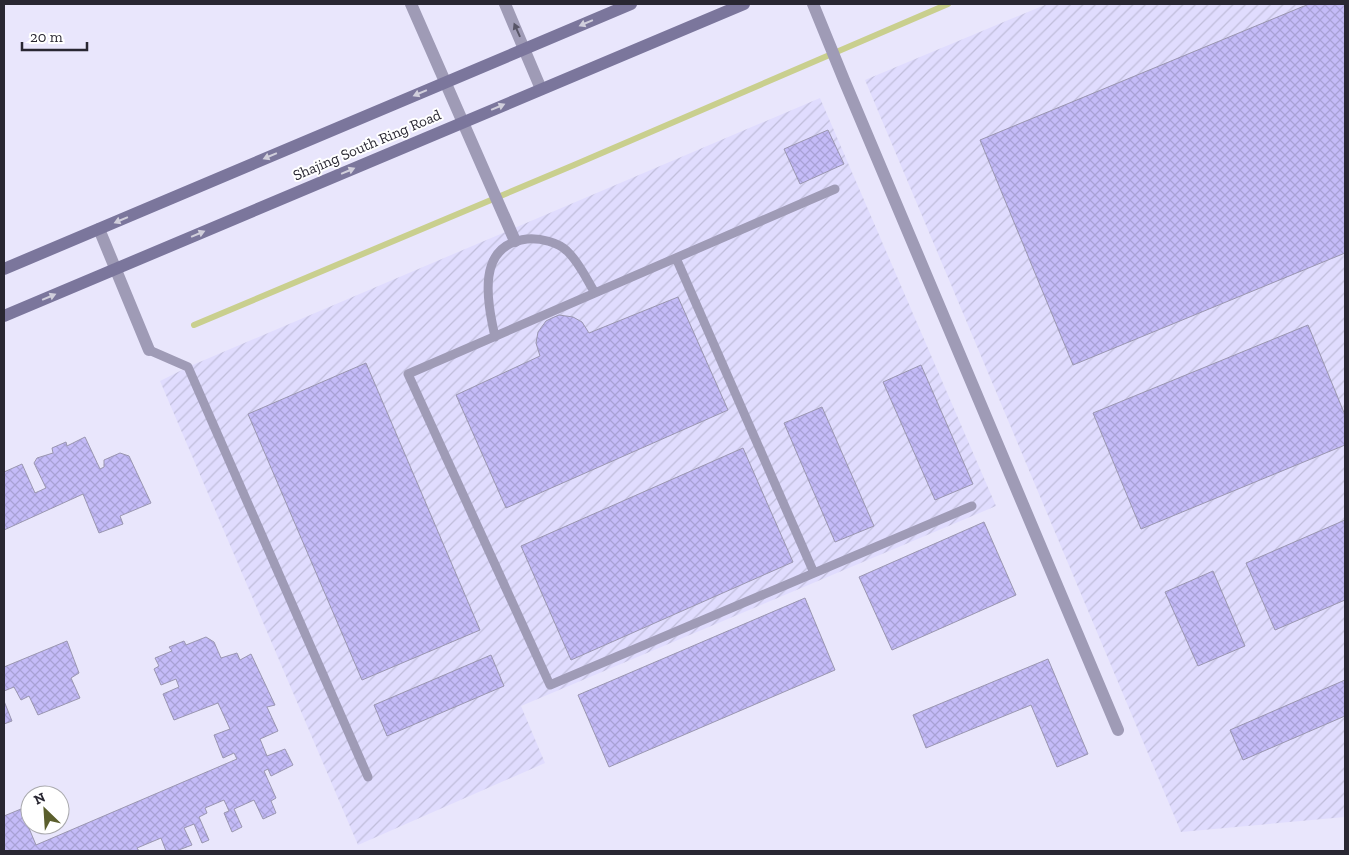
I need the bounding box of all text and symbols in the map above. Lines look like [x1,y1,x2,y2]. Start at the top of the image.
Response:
one-way arrow [579,19,593,27]
scale bar [22,20,88,52]
one-way arrow [512,23,520,37]
text: 20 m [30,28,63,46]
one-way arrow [413,89,427,97]
one-way arrow [491,103,505,111]
street label: Shajing South Ring Road [290,105,444,184]
one-way arrow [263,153,278,161]
one-way arrow [341,166,355,174]
one-way arrow [114,216,128,224]
one-way arrow [191,230,206,238]
one-way arrow [42,293,56,301]
north arrow [20,785,70,835]
text: N [31,789,48,809]

